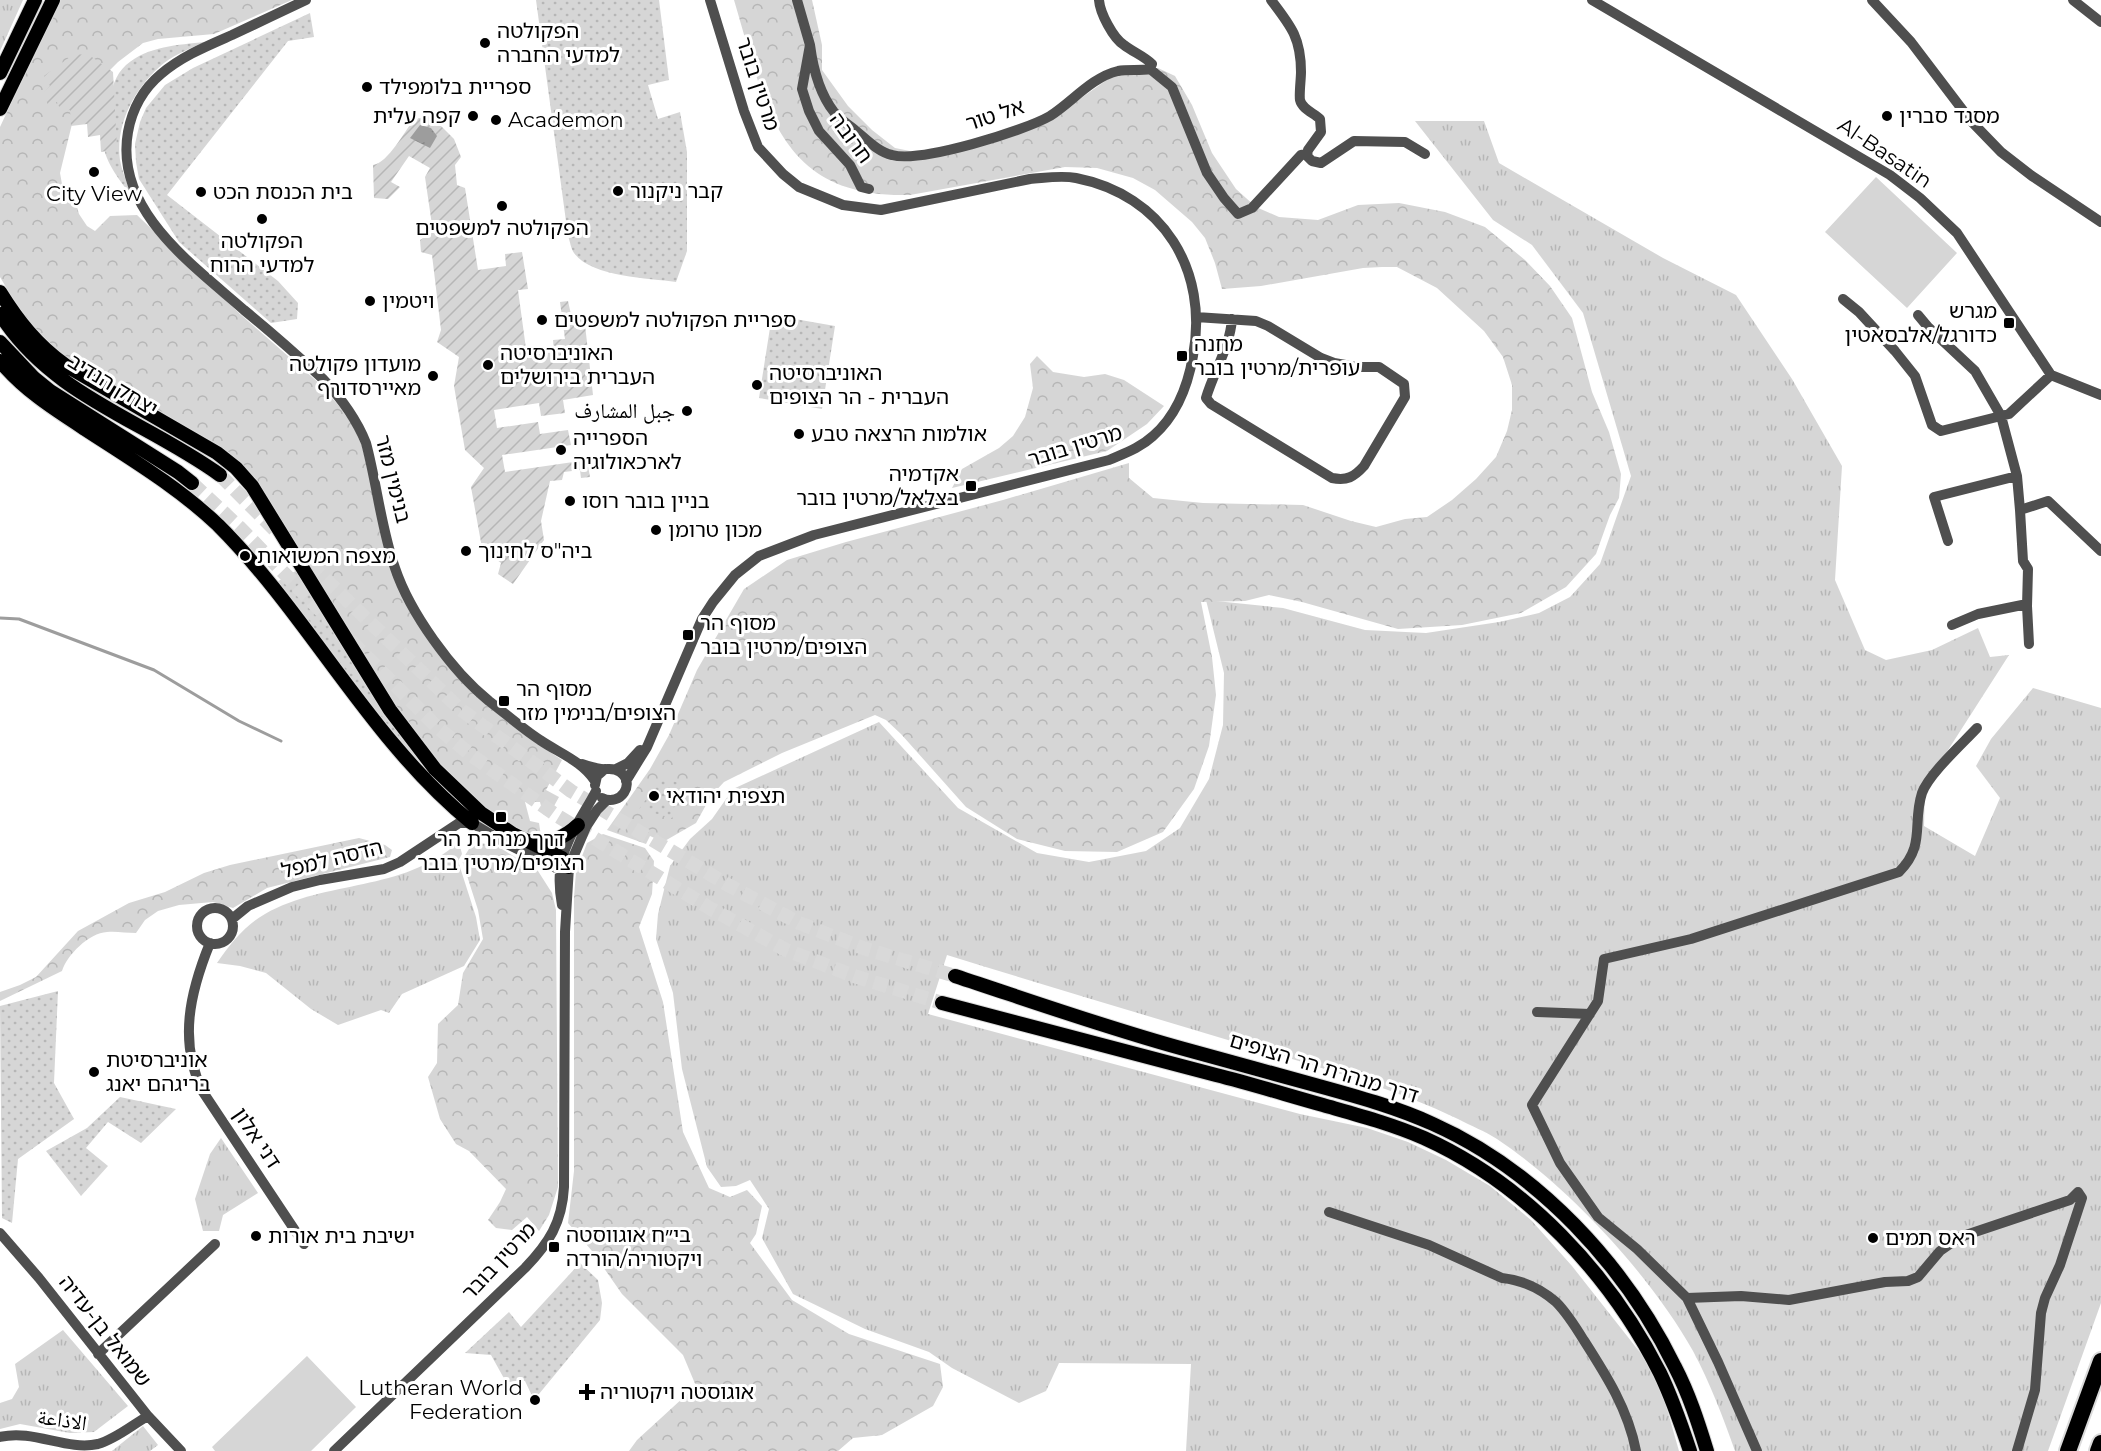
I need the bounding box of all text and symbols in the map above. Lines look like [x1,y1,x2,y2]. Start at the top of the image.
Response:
place label: הפקולטה למדעי החברה [497,18,620,67]
street label: מרטין בובר [732,34,785,134]
marker: הפקולטה למדעי החברה [478,36,492,50]
place label: ספריית בלומפילד [379,74,531,99]
marker: ספריית בלומפילד [360,80,374,94]
street label: אל טור [962,93,1027,136]
place label: קפה עלית [373,103,461,128]
place label: מסגד סברין [1899,103,2000,128]
place label: Academon [508,107,624,132]
street label: חרובה [825,108,878,168]
marker: קפה עלית [466,109,480,123]
marker: מסגד סברין [1880,109,1894,123]
street label: Al-Basatin [1834,112,1937,193]
marker: Academon [489,113,503,127]
marker: City View [87,165,101,179]
place label: קבר ניקנור [630,178,723,203]
place label: בית הכנסת הכט [213,179,353,204]
place label: City View [46,181,142,206]
marker: קבר ניקנור [611,184,625,198]
marker: בית הכנסת הכט [194,185,208,199]
marker: הפקולטה למשפטים [495,199,509,213]
marker: הפקולטה למדעי הרוח [255,212,269,226]
place label: הפקולטה למשפטים [415,215,589,240]
place label: הפקולטה למדעי הרוח [210,228,314,277]
place label: ויטמין [382,288,435,313]
marker: ויטמין [363,294,377,308]
place label: מגרש כדורגל/אלבסאטין [1844,298,1997,347]
place label: ספריית הפקולטה למשפטים [554,307,796,332]
marker: ספריית הפקולטה למשפטים [535,313,549,327]
marker: מגרש כדורגל/אלבסאטין [2002,316,2016,330]
place label: מחנה עופרית/מרטין בובר [1194,331,1360,380]
place label: האוניברסיטה העברית בירושלים [500,340,655,389]
street label: יצחק הנדיב [64,348,162,421]
marker: מחנה עופרית/מרטין בובר [1175,349,1189,363]
place label: מועדון פקולטה מאיירסדורף [289,351,421,400]
marker: האוניברסיטה העברית בירושלים [481,358,495,372]
place label: האוניברסיטה העברית - הר הצופים [769,360,949,409]
marker: מועדון פקולטה מאיירסדורף [426,369,440,383]
marker: האוניברסיטה העברית - הר הצופים [750,378,764,392]
place label: جبل المشارف [574,398,675,424]
marker: جبل المشارف [680,404,694,418]
street label: מרטין בובר [1025,419,1125,472]
place label: אולמות הרצאה טבע [811,421,987,446]
place label: הספרייה לארכאולוגיה [573,425,682,474]
marker: אולמות הרצאה טבע [792,427,806,441]
street label: בנימין מזר [370,432,416,526]
marker: הספרייה לארכאולוגיה [554,443,568,457]
place label: אקדמיה בצלאל/מרטין בובר [796,461,959,510]
marker: אקדמיה בצלאל/מרטין בובר [964,479,978,493]
place label: בניין בובר רוסו [582,488,710,513]
marker: בניין בובר רוסו [563,494,577,508]
place label: מכון טרומן [668,517,762,542]
marker: מכון טרומן [649,523,663,537]
place label: ביה"ס לחינוך [478,538,593,563]
place label: מצפה המשואות [257,543,396,568]
marker: ביה"ס לחינוך [459,544,473,558]
marker: מצפה המשואות [238,549,252,563]
place label: מסוף הר הצופים/מרטין בובר [700,610,867,659]
marker: מסוף הר הצופים/מרטין בובר [681,628,695,642]
place label: מסוף הר הצופים/בנימין מזר [516,676,676,725]
marker: מסוף הר הצופים/בנימין מזר [497,694,511,708]
place label: תצפית יהודאי [666,783,785,808]
marker: תצפית יהודאי [647,789,661,803]
marker: דרך מנהרת הר הצופים/מרטין בובר [494,810,508,824]
place label: דרך מנהרת הר הצופים/מרטין בובר [417,826,585,875]
street label: הדסה למפל [279,834,385,883]
street label: דרך מנהרת הר הצופים [1226,1027,1422,1108]
place label: אוניברסיטת בריגהם יאנג [106,1047,211,1096]
marker: אוניברסיטת בריגהם יאנג [87,1065,101,1079]
street label: דני אלון [228,1103,287,1173]
street label: מרטין בובר [456,1217,541,1305]
place label: בי״ח אוגווסטה ויקטוריה/הורדה [566,1222,702,1271]
place label: ישיבת בית אורות [268,1223,415,1248]
place label: ראס תמים [1885,1225,1976,1250]
marker: ישיבת בית אורות [249,1229,263,1243]
marker: ראס תמים [1866,1231,1880,1245]
marker: בי״ח אוגווסטה ויקטוריה/הורדה [547,1240,561,1254]
street label: שמואל בן-עדיה [54,1270,157,1392]
place label: Lutheran World Federation [358,1375,523,1424]
place label: אוגוסטה ויקטוריה [600,1379,754,1404]
marker: אוגוסטה ויקטוריה [578,1383,596,1401]
marker: Lutheran World Federation [528,1393,542,1407]
street label: الاذاعة [36,1404,88,1435]

